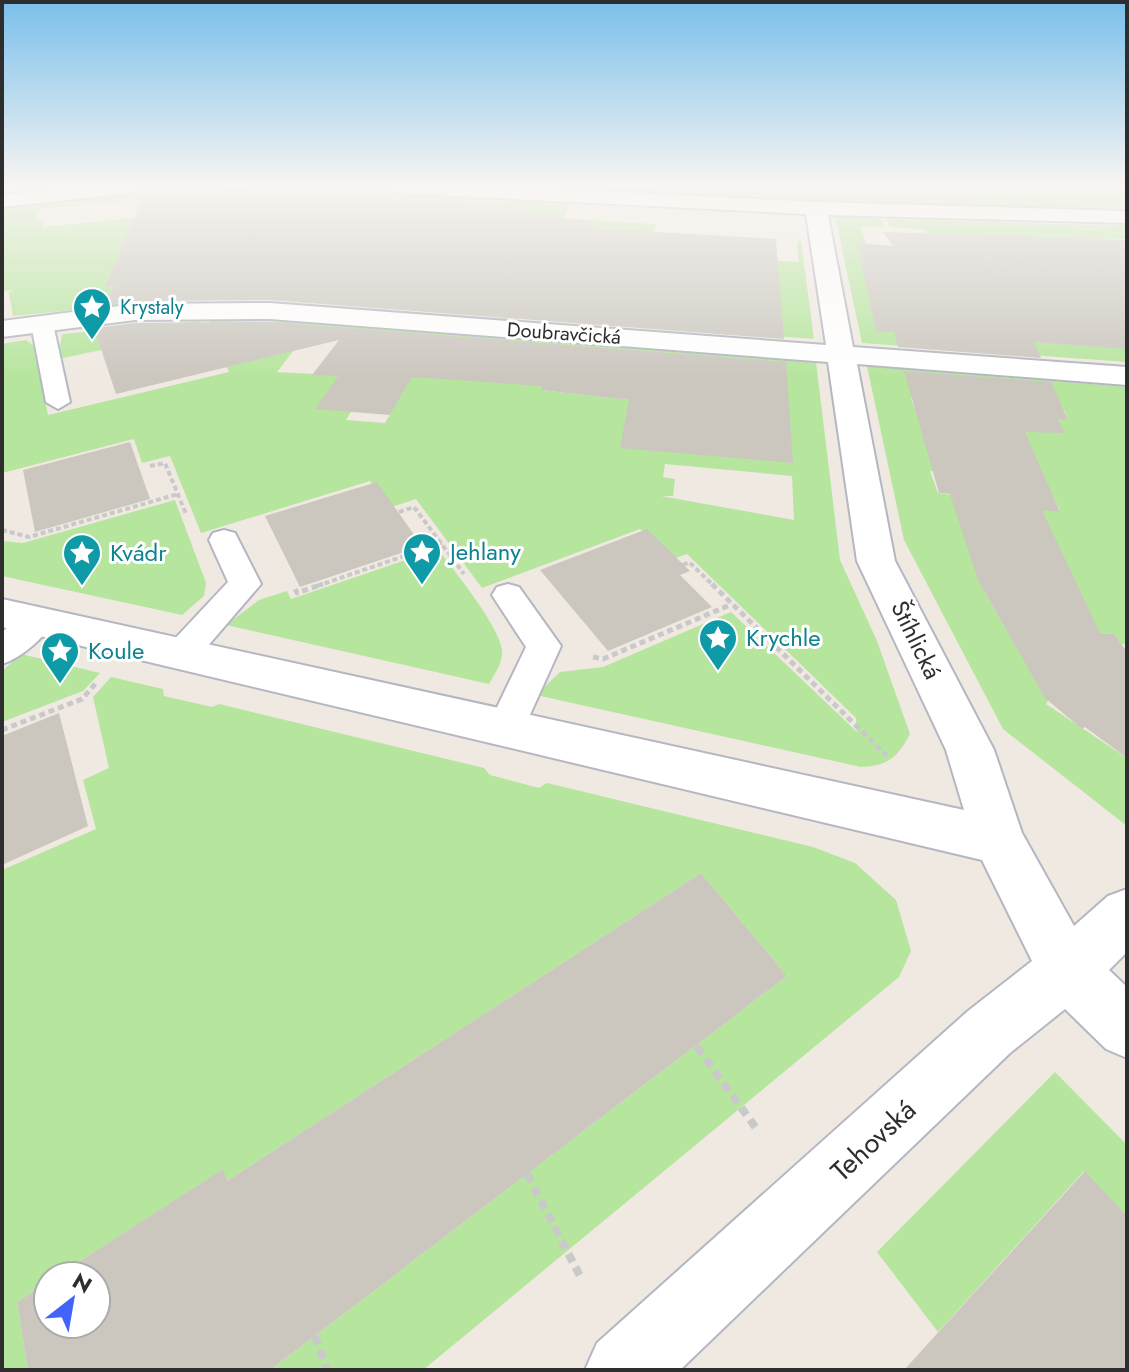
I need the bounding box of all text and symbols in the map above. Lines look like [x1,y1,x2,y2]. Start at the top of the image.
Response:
place icon: Krystaly [71,286,113,341]
place label: Krystaly [120,293,184,322]
street label: Doubravčická [506,315,622,352]
place icon: Jehlany [401,531,443,586]
place icon: Kvádr [61,532,103,587]
place label: Jehlany [447,534,521,569]
place label: Kvádr [110,535,167,570]
street label: Štíhlická [882,595,950,685]
place icon: Krychle [697,617,739,672]
place label: Krychle [746,620,821,655]
place icon: Koule [39,630,81,685]
place label: Koule [88,633,144,668]
street label: Tehovská [821,1090,925,1191]
north arrow [32,1260,112,1340]
text: N [67,1265,98,1301]

